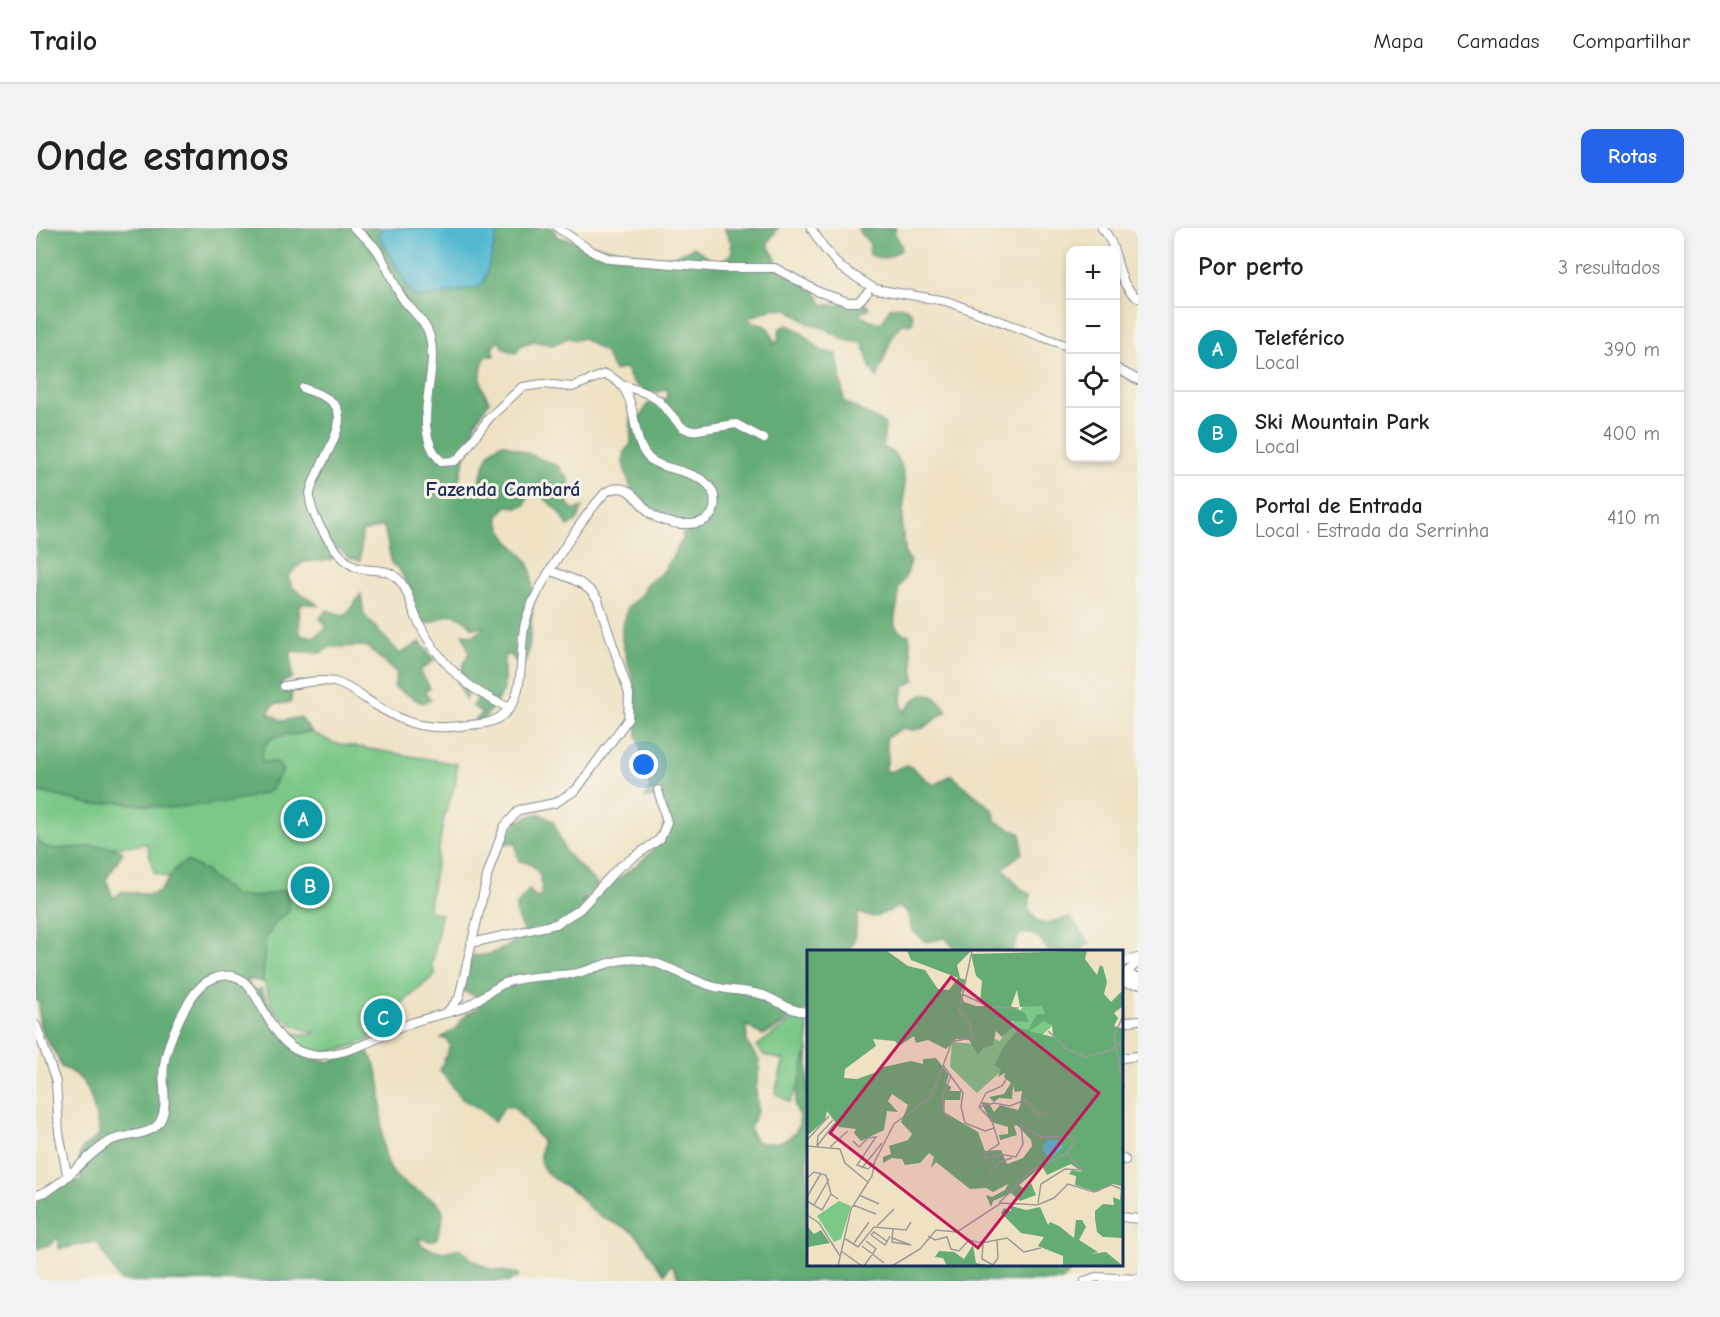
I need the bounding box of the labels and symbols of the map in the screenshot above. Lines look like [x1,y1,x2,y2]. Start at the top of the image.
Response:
district label: Fazenda Cambará [426,478,580,501]
your location [629,750,658,779]
pin: A [284,796,322,842]
pin: B [290,864,330,908]
inset map [807,950,1123,1266]
pin: C [364,996,402,1040]

